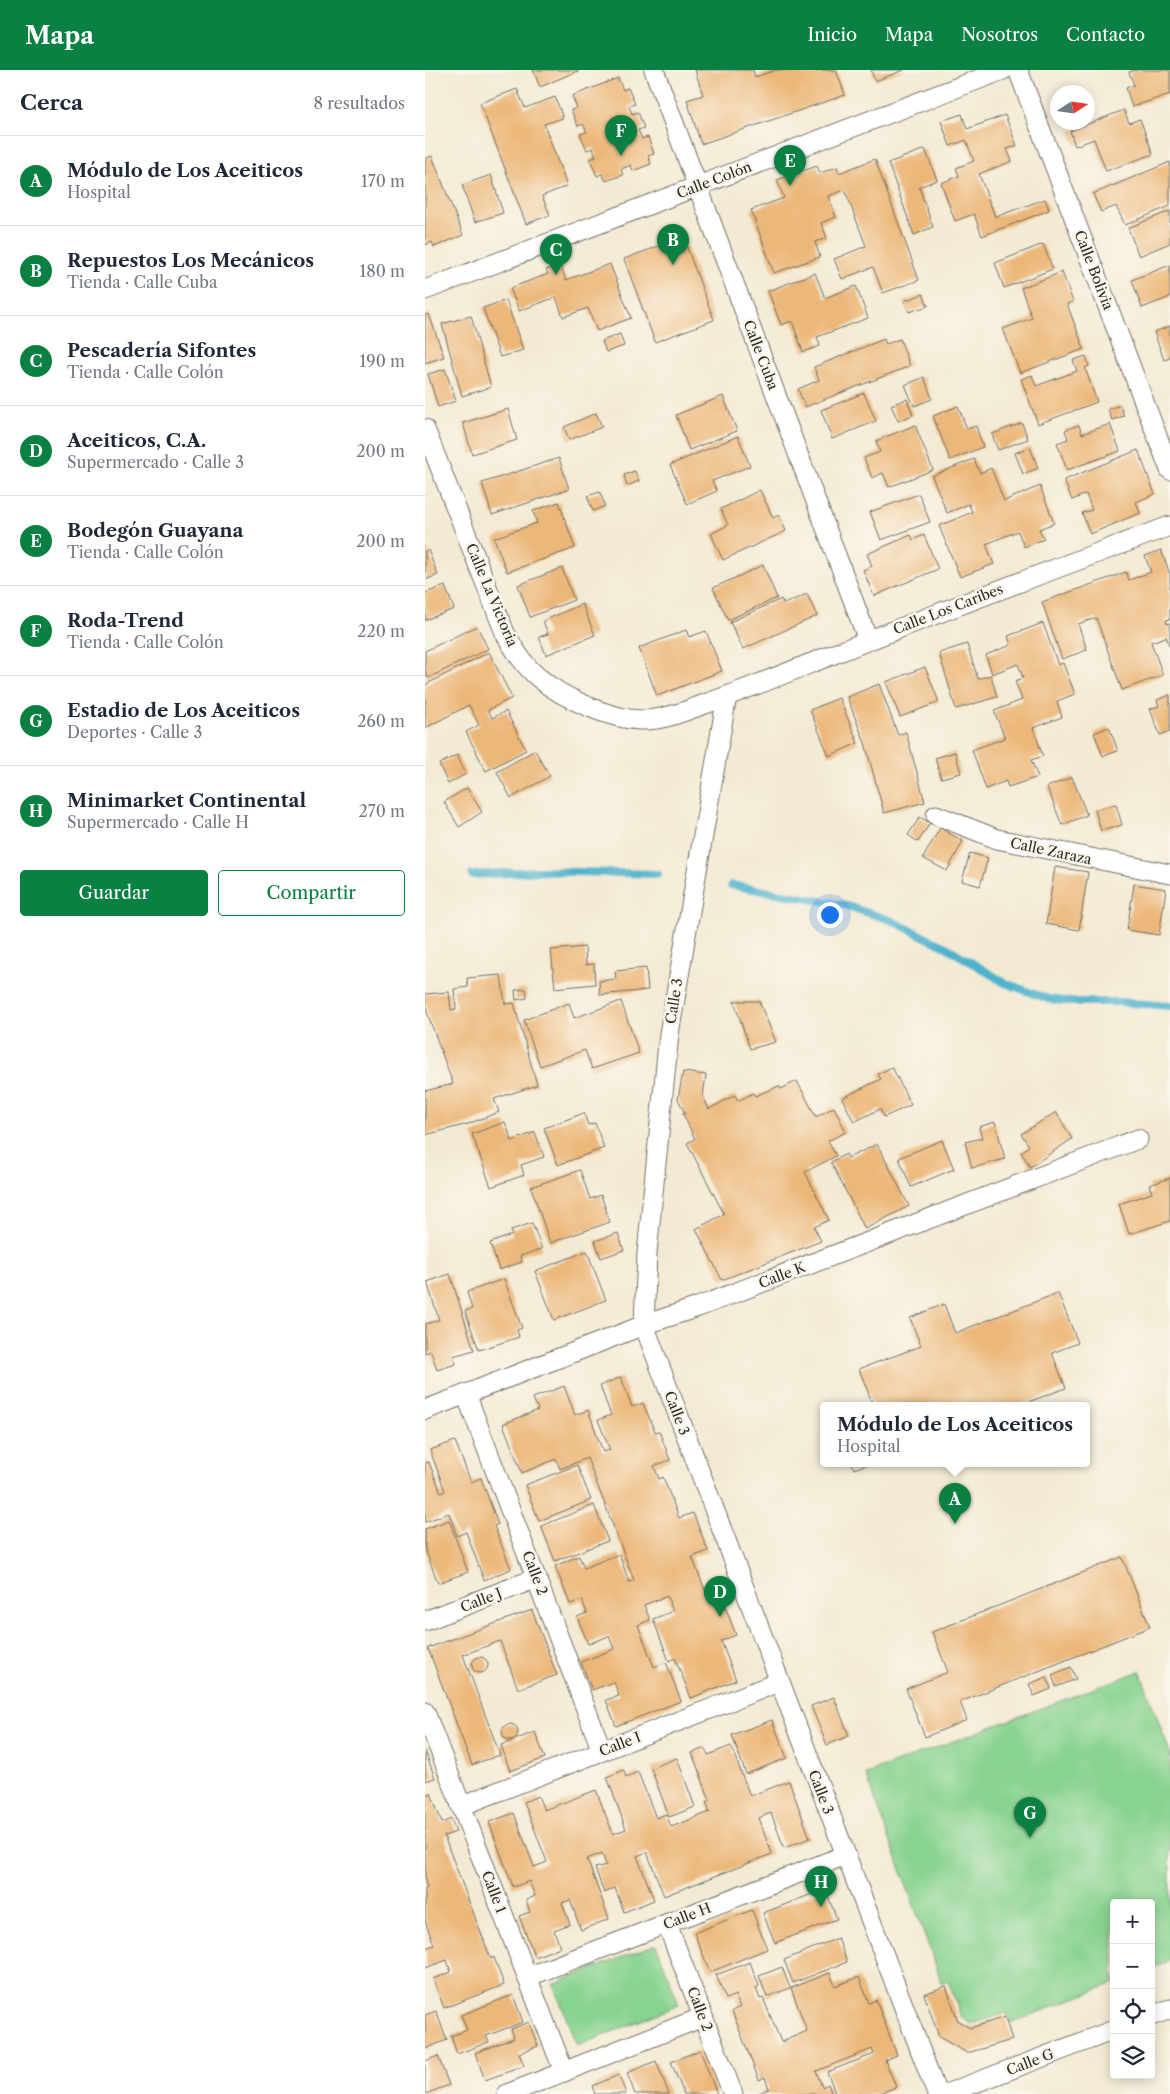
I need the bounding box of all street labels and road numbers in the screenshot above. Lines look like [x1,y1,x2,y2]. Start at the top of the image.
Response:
street label: Calle Colón [674,157,754,203]
street label: Calle Bolivia [1071,228,1118,313]
street label: Calle Cuba [739,318,783,393]
street label: Calle La Victoria [462,541,522,650]
street label: Calle Los Caribes [890,580,1006,638]
street label: Calle Zaraza [1009,834,1094,869]
street label: Calle 3 [662,977,686,1025]
street label: Calle K [756,1257,809,1292]
street label: Calle 3 [660,1388,694,1438]
street label: Calle 2 [518,1548,552,1598]
street label: Calle J [458,1584,504,1616]
street label: Calle I [597,1728,643,1760]
street label: Calle 3 [804,1767,838,1817]
street label: Calle 1 [478,1868,510,1916]
street label: Calle H [660,1899,714,1933]
street label: Calle 2 [683,1984,717,2034]
street label: Calle G [1004,2045,1056,2079]

